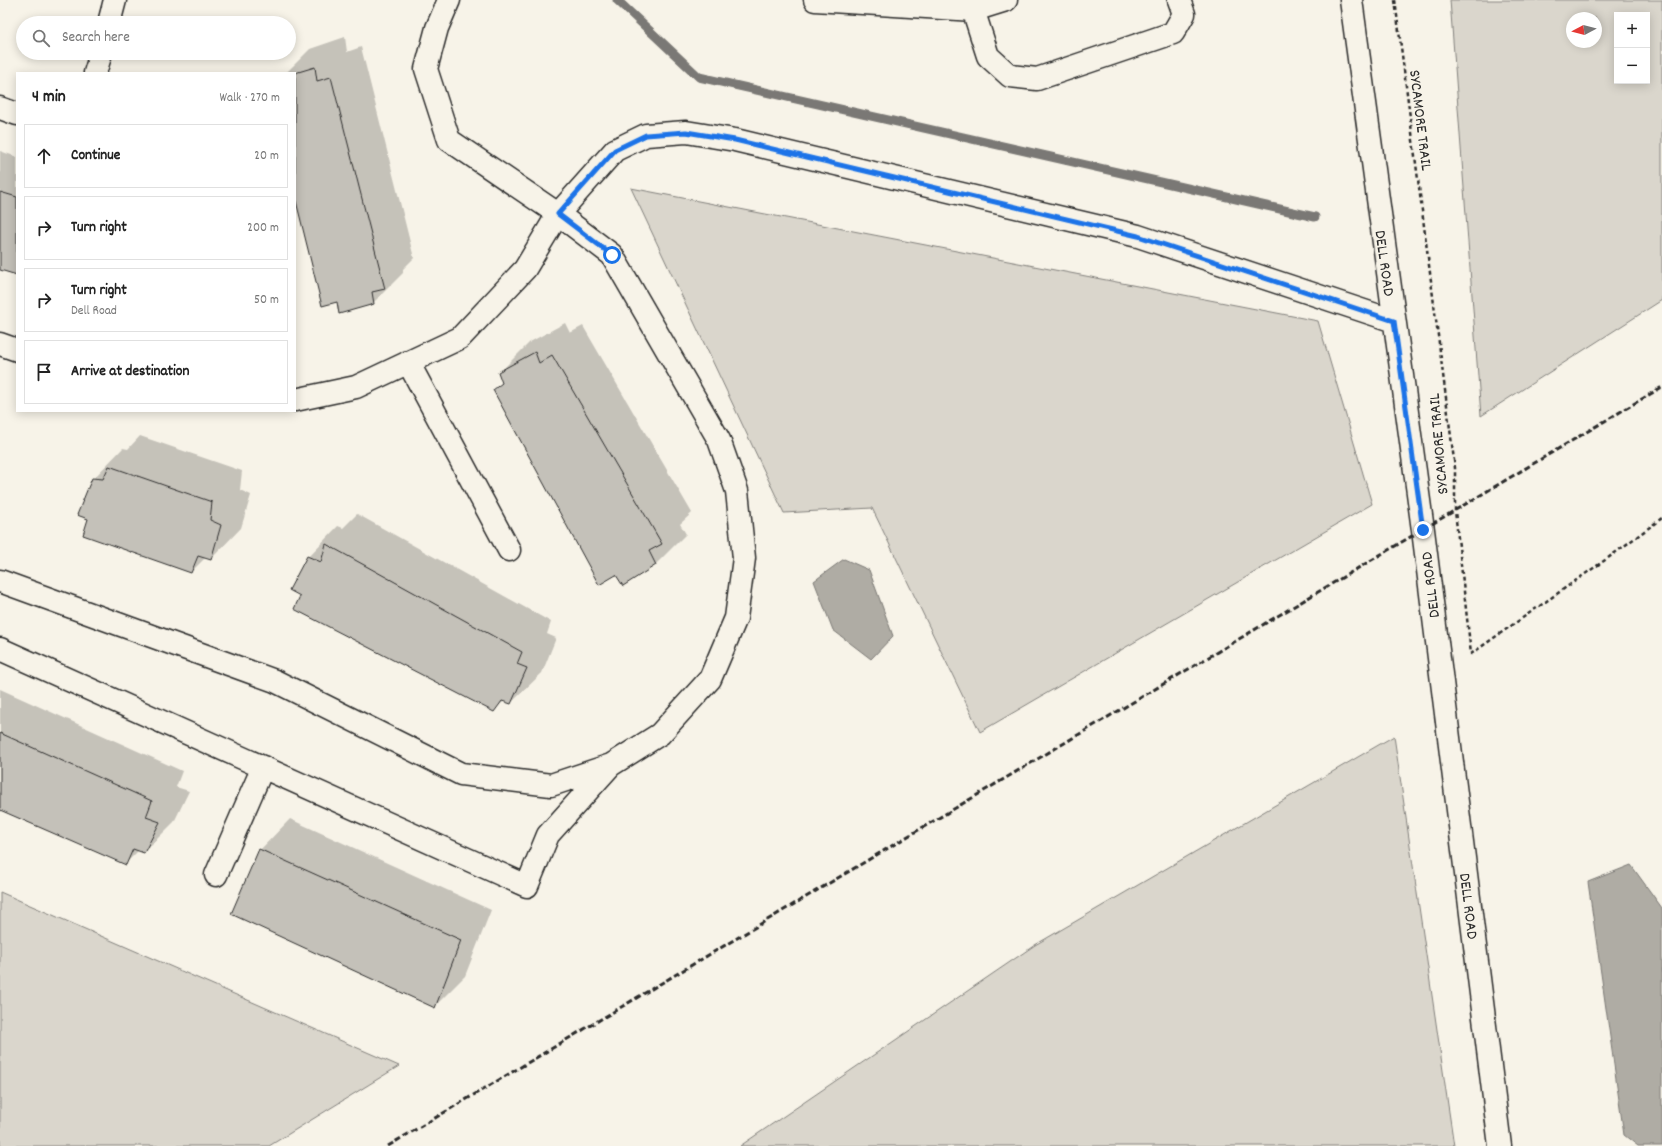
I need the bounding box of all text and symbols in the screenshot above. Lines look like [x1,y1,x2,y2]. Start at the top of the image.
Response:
north arrow [1566,12,1602,48]
map controls [1614,12,1650,84]
button: + [1614,12,1650,48]
search box [16,16,296,60]
icon: search [30,27,52,49]
text: Search here [62,27,130,49]
button: − [1614,48,1650,84]
street label: SYCAMORE TRAIL [1402,69,1437,172]
text: 4 min [32,86,66,110]
text: Walk · 270 m [219,89,280,108]
icon: ahead [33,145,55,167]
text: Continue [71,145,120,167]
text: 20 m [254,147,279,166]
icon: right [33,217,55,239]
text: Turn right [71,217,127,239]
text: 200 m [247,219,279,238]
street label: DELL ROAD [1368,229,1400,298]
route start [603,246,621,264]
text: Turn right [71,280,127,302]
icon: right [33,289,55,311]
text: 50 m [254,291,279,310]
text: Dell Road [71,302,117,321]
icon: arrive [33,361,55,383]
text: Arrive at destination [71,361,189,383]
street label: SYCAMORE TRAIL [1424,392,1455,495]
route end [1414,521,1432,539]
street label: DELL ROAD [1416,550,1447,619]
street label: DELL ROAD [1452,872,1483,941]

